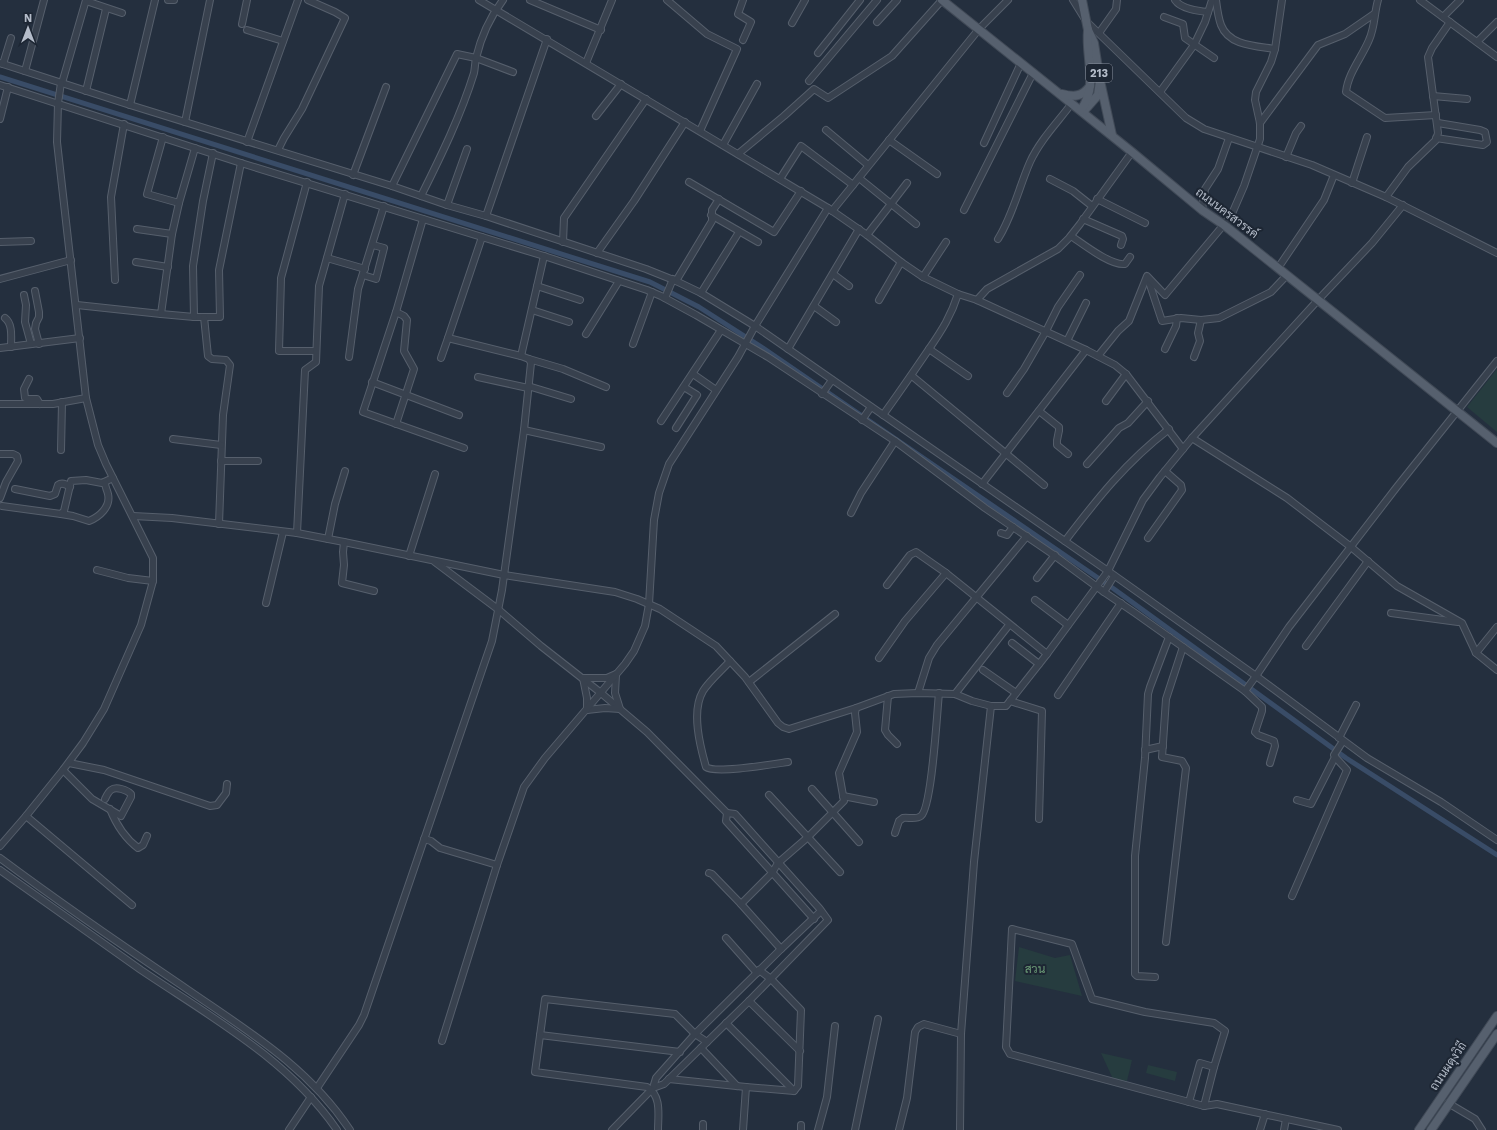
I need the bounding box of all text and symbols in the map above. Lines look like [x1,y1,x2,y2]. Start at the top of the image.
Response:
north arrow [8,8,48,48]
text: N [24,12,32,25]
road number: 213 [1086,64,1112,82]
street label: ถนนนครสวรรค์ [1193,184,1262,241]
park label: สวน [1025,962,1046,976]
street label: ถนนผดุงวิถี [1426,1039,1471,1094]

